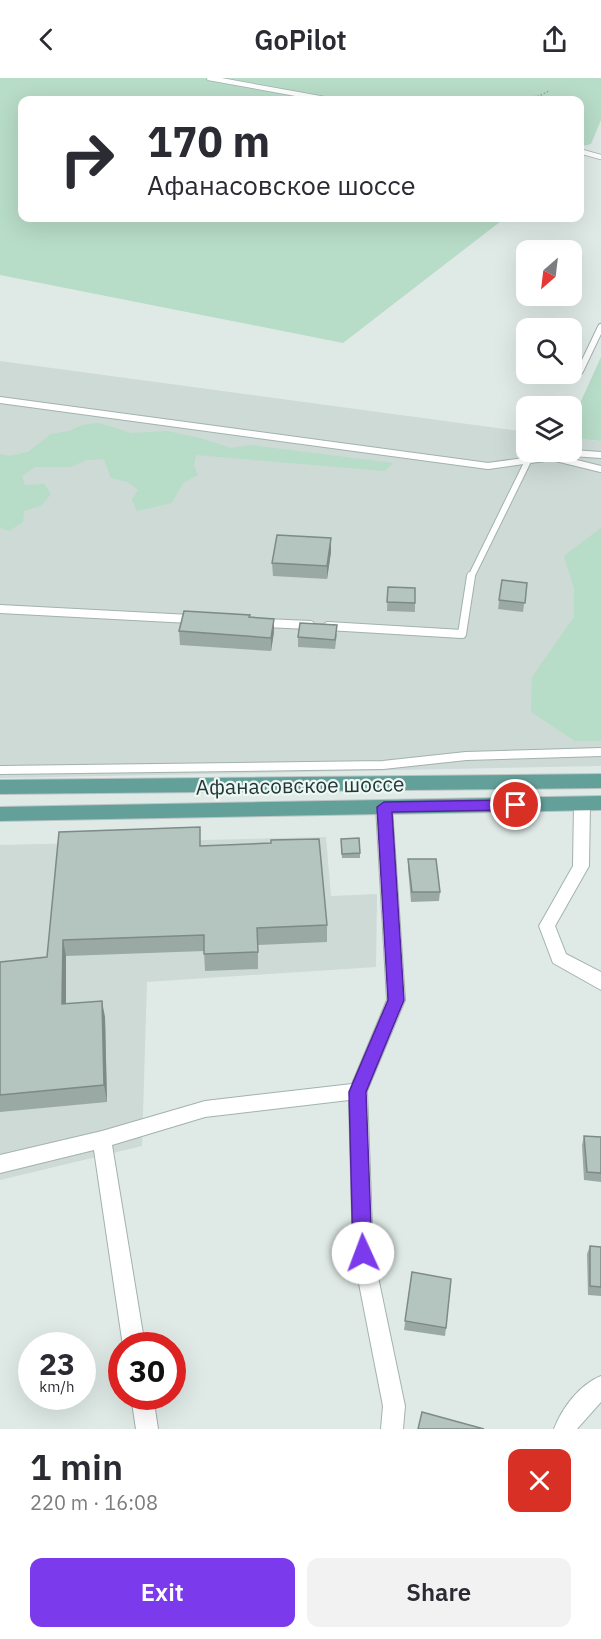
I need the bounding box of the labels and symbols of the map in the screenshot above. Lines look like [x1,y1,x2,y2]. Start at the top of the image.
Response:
north arrow [516,240,582,306]
street label: Афанасовское шоссе [195,769,405,801]
pin [490,779,541,830]
position arrow [331,1221,395,1285]
speed limit sign: 30 [108,1332,186,1410]

